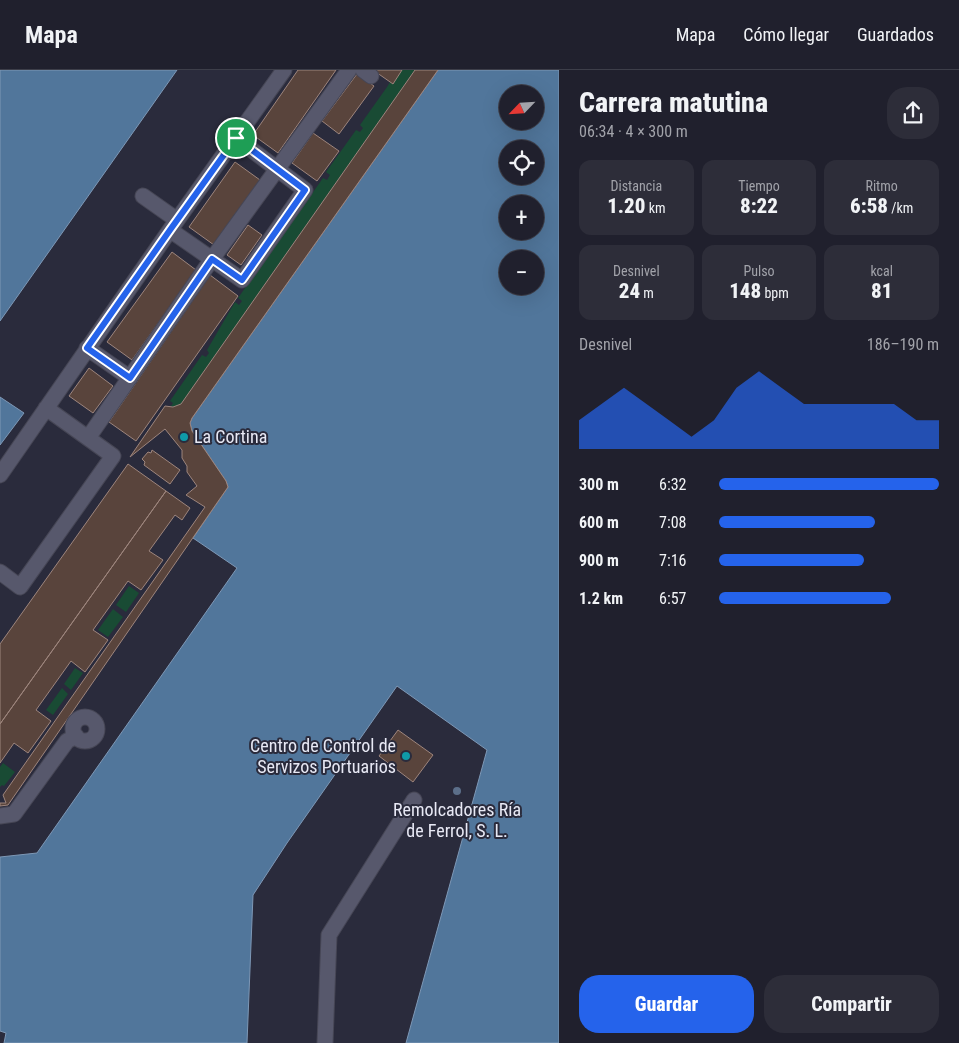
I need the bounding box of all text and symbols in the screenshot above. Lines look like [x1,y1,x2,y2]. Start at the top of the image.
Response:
text: Mapa [25,21,78,49]
text: Mapa [676,24,715,45]
text: Cómo llegar [743,24,829,45]
text: Guardados [857,24,934,45]
north arrow [499,85,544,130]
map controls [499,85,544,295]
text: Carrera matutina [579,86,768,119]
button: share [887,87,939,139]
pin [215,117,257,159]
text: 06:34 · 4 × 300 m [579,122,688,141]
icon: arrive [222,124,250,152]
button: locate [499,140,544,185]
text: Distancia [611,178,662,194]
text: Tiempo [738,178,780,194]
text: Ritmo [865,178,898,194]
text: 1.20 [607,194,645,218]
text: 8:22 [740,194,778,218]
text: 6:58 [850,194,888,218]
button: + [499,195,544,240]
text: km [645,200,666,216]
text: /km [888,200,913,216]
button: − [499,250,544,295]
text: Desnivel [613,263,660,279]
text: Pulso [743,263,775,279]
text: kcal [870,263,893,279]
text: 24 [619,279,640,303]
text: 148 [729,279,761,303]
text: 81 [871,279,892,303]
text: m [640,285,654,301]
text: bpm [761,285,789,301]
text: Desnivel [579,335,632,354]
text: 186–190 m [867,335,939,354]
place label: La Cortina [194,426,267,447]
marker: La Cortina [178,431,190,443]
text: 300 m [579,475,619,494]
text: 6:32 [659,475,686,494]
text: 600 m [579,513,619,532]
text: 7:08 [659,513,686,532]
text: 900 m [579,551,619,570]
text: 7:16 [659,551,686,570]
text: 1.2 km [579,589,623,608]
text: 6:57 [659,589,686,608]
place label: Centro de Control de Servizos Portuarios [250,735,396,777]
marker: Centro de Control de Servizos Portuarios [400,750,412,762]
marker: Remolcadores Ría de Ferrol, S. L. [451,785,463,797]
place label: Remolcadores Ría de Ferrol, S. L. [393,799,521,841]
button: Guardar [579,975,754,1033]
button: Compartir [764,975,939,1033]

